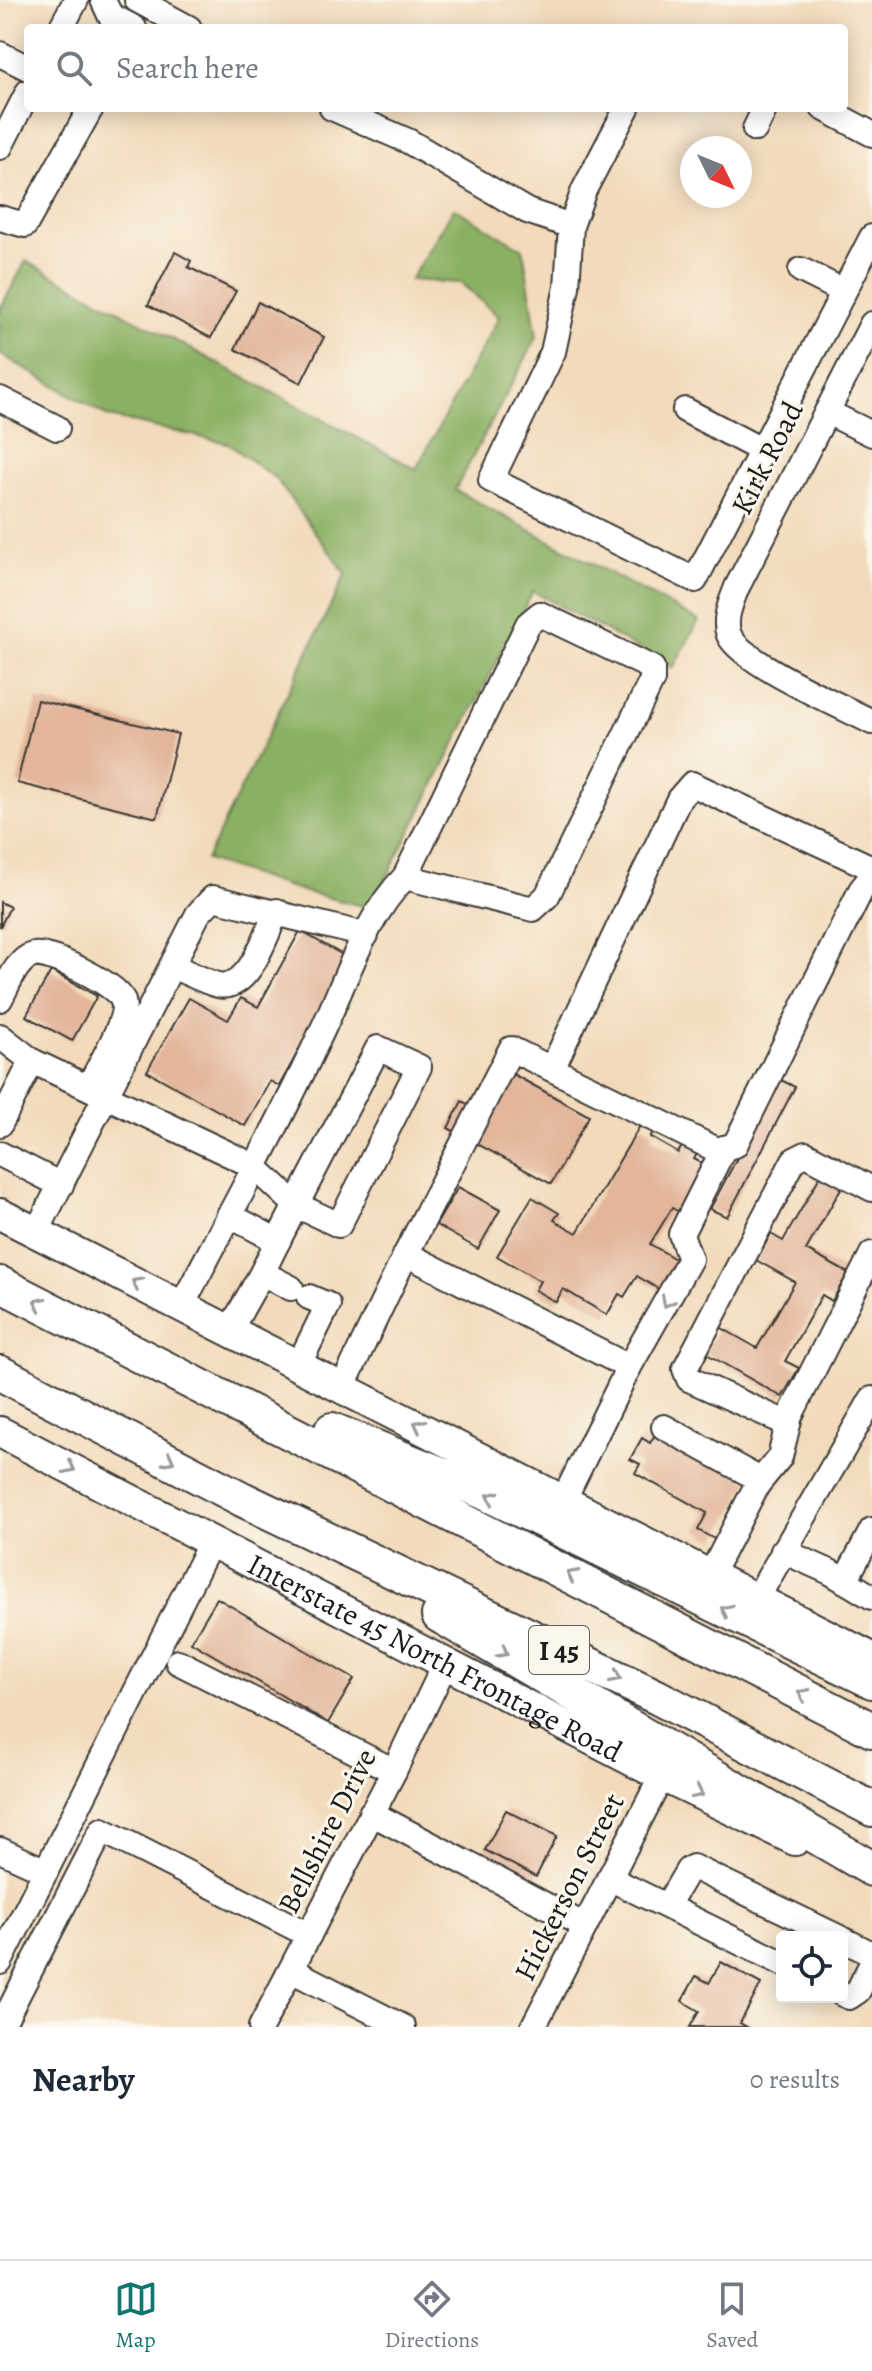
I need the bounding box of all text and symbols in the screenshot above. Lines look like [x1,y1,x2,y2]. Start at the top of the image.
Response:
search box [24,24,848,112]
icon: search [52,46,96,90]
text: Search here [116,48,259,88]
north arrow [680,136,752,208]
street label: Kirk Road [721,394,813,521]
one-way arrow [131,1278,145,1293]
one-way arrow [662,1293,677,1308]
one-way arrow [32,1297,47,1313]
one-way arrow [413,1420,428,1435]
one-way arrow [160,1451,175,1466]
one-way arrow [61,1458,76,1473]
one-way arrow [486,1491,501,1507]
street label: Interstate 45 North Frontage Road [241,1544,630,1772]
one-way arrow [565,1569,580,1584]
one-way arrow [720,1604,735,1620]
road number: I 45 [529,1626,589,1674]
one-way arrow [494,1642,509,1658]
one-way arrow [608,1667,622,1683]
one-way arrow [796,1689,811,1704]
street label: Bellshire Drive [268,1742,386,1920]
one-way arrow [690,1783,705,1799]
street label: Hickerson Street [504,1786,634,1988]
map controls [776,1931,848,2003]
button: locate [776,1931,848,2003]
text: Nearby [32,2056,135,2103]
text: 0 results [750,2062,840,2097]
tab: Map [114,2277,158,2355]
tab: Directions [385,2277,479,2355]
tab: Saved [706,2277,758,2355]

